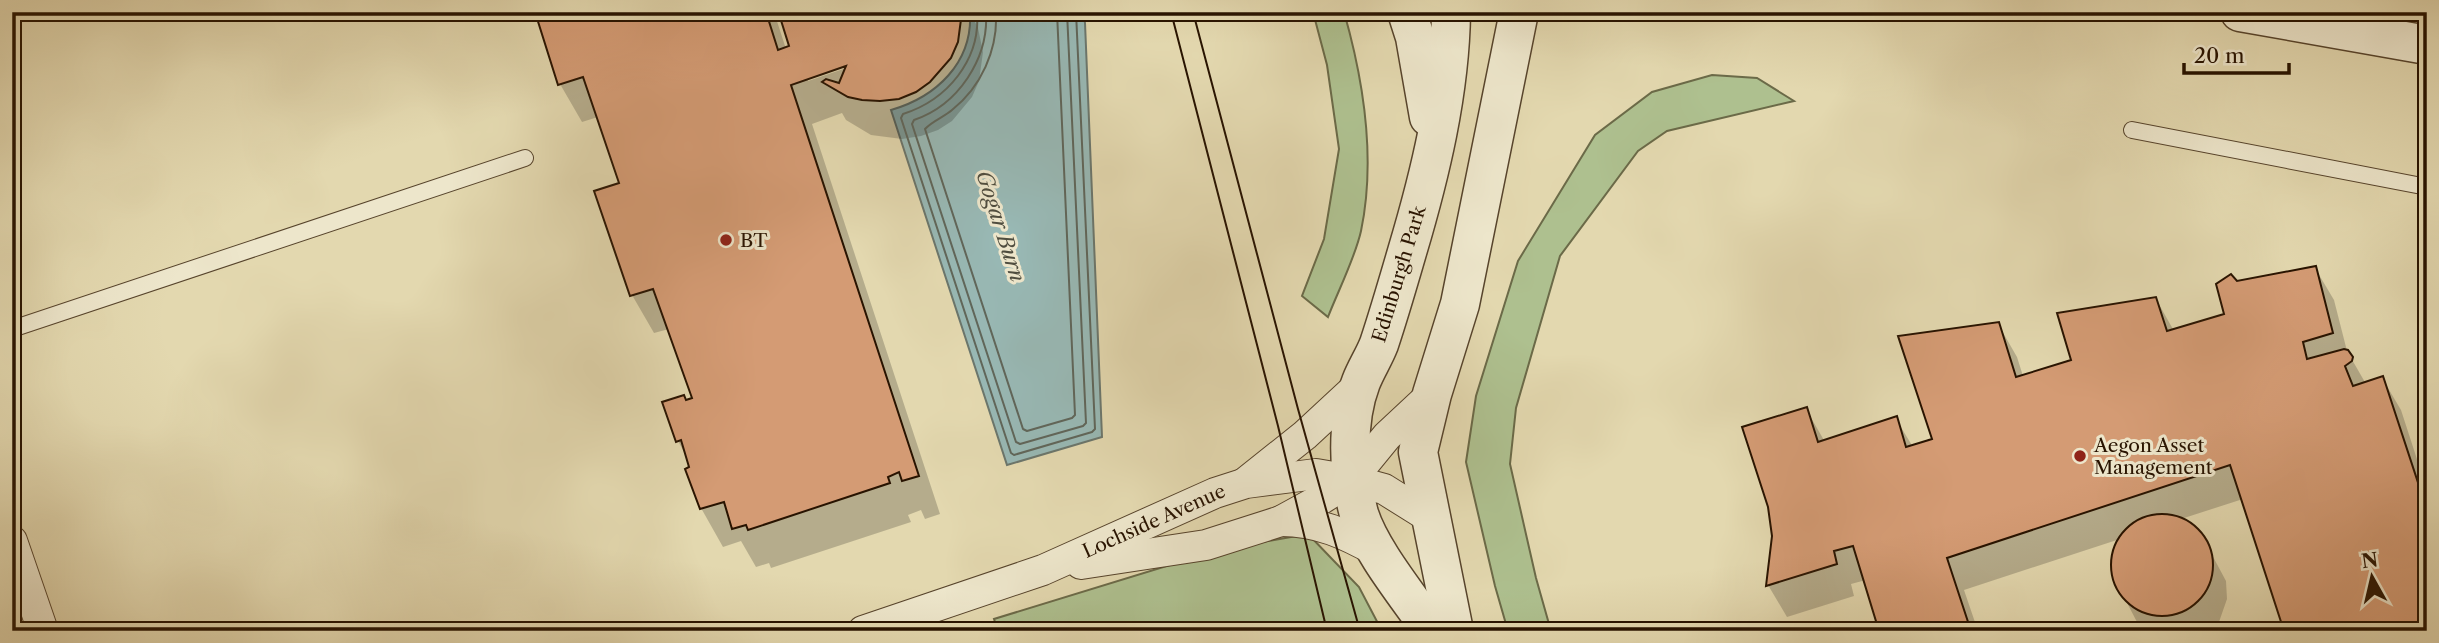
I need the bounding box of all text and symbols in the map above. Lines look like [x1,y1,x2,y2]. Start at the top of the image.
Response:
scale bar [2184,32,2288,76]
text: 20 m [2194,43,2245,68]
water label: Gogar Burn [971,167,1031,285]
street label: Edinburgh Park [1367,202,1431,345]
place label: BT [740,229,768,252]
marker: BT [718,232,734,248]
place label: Aegon Asset Management [2093,434,2213,479]
marker: Aegon Asset Management [2072,448,2088,464]
street label: Lochside Avenue [1079,479,1229,563]
north arrow [2338,542,2408,612]
text: N [2360,548,2379,573]

